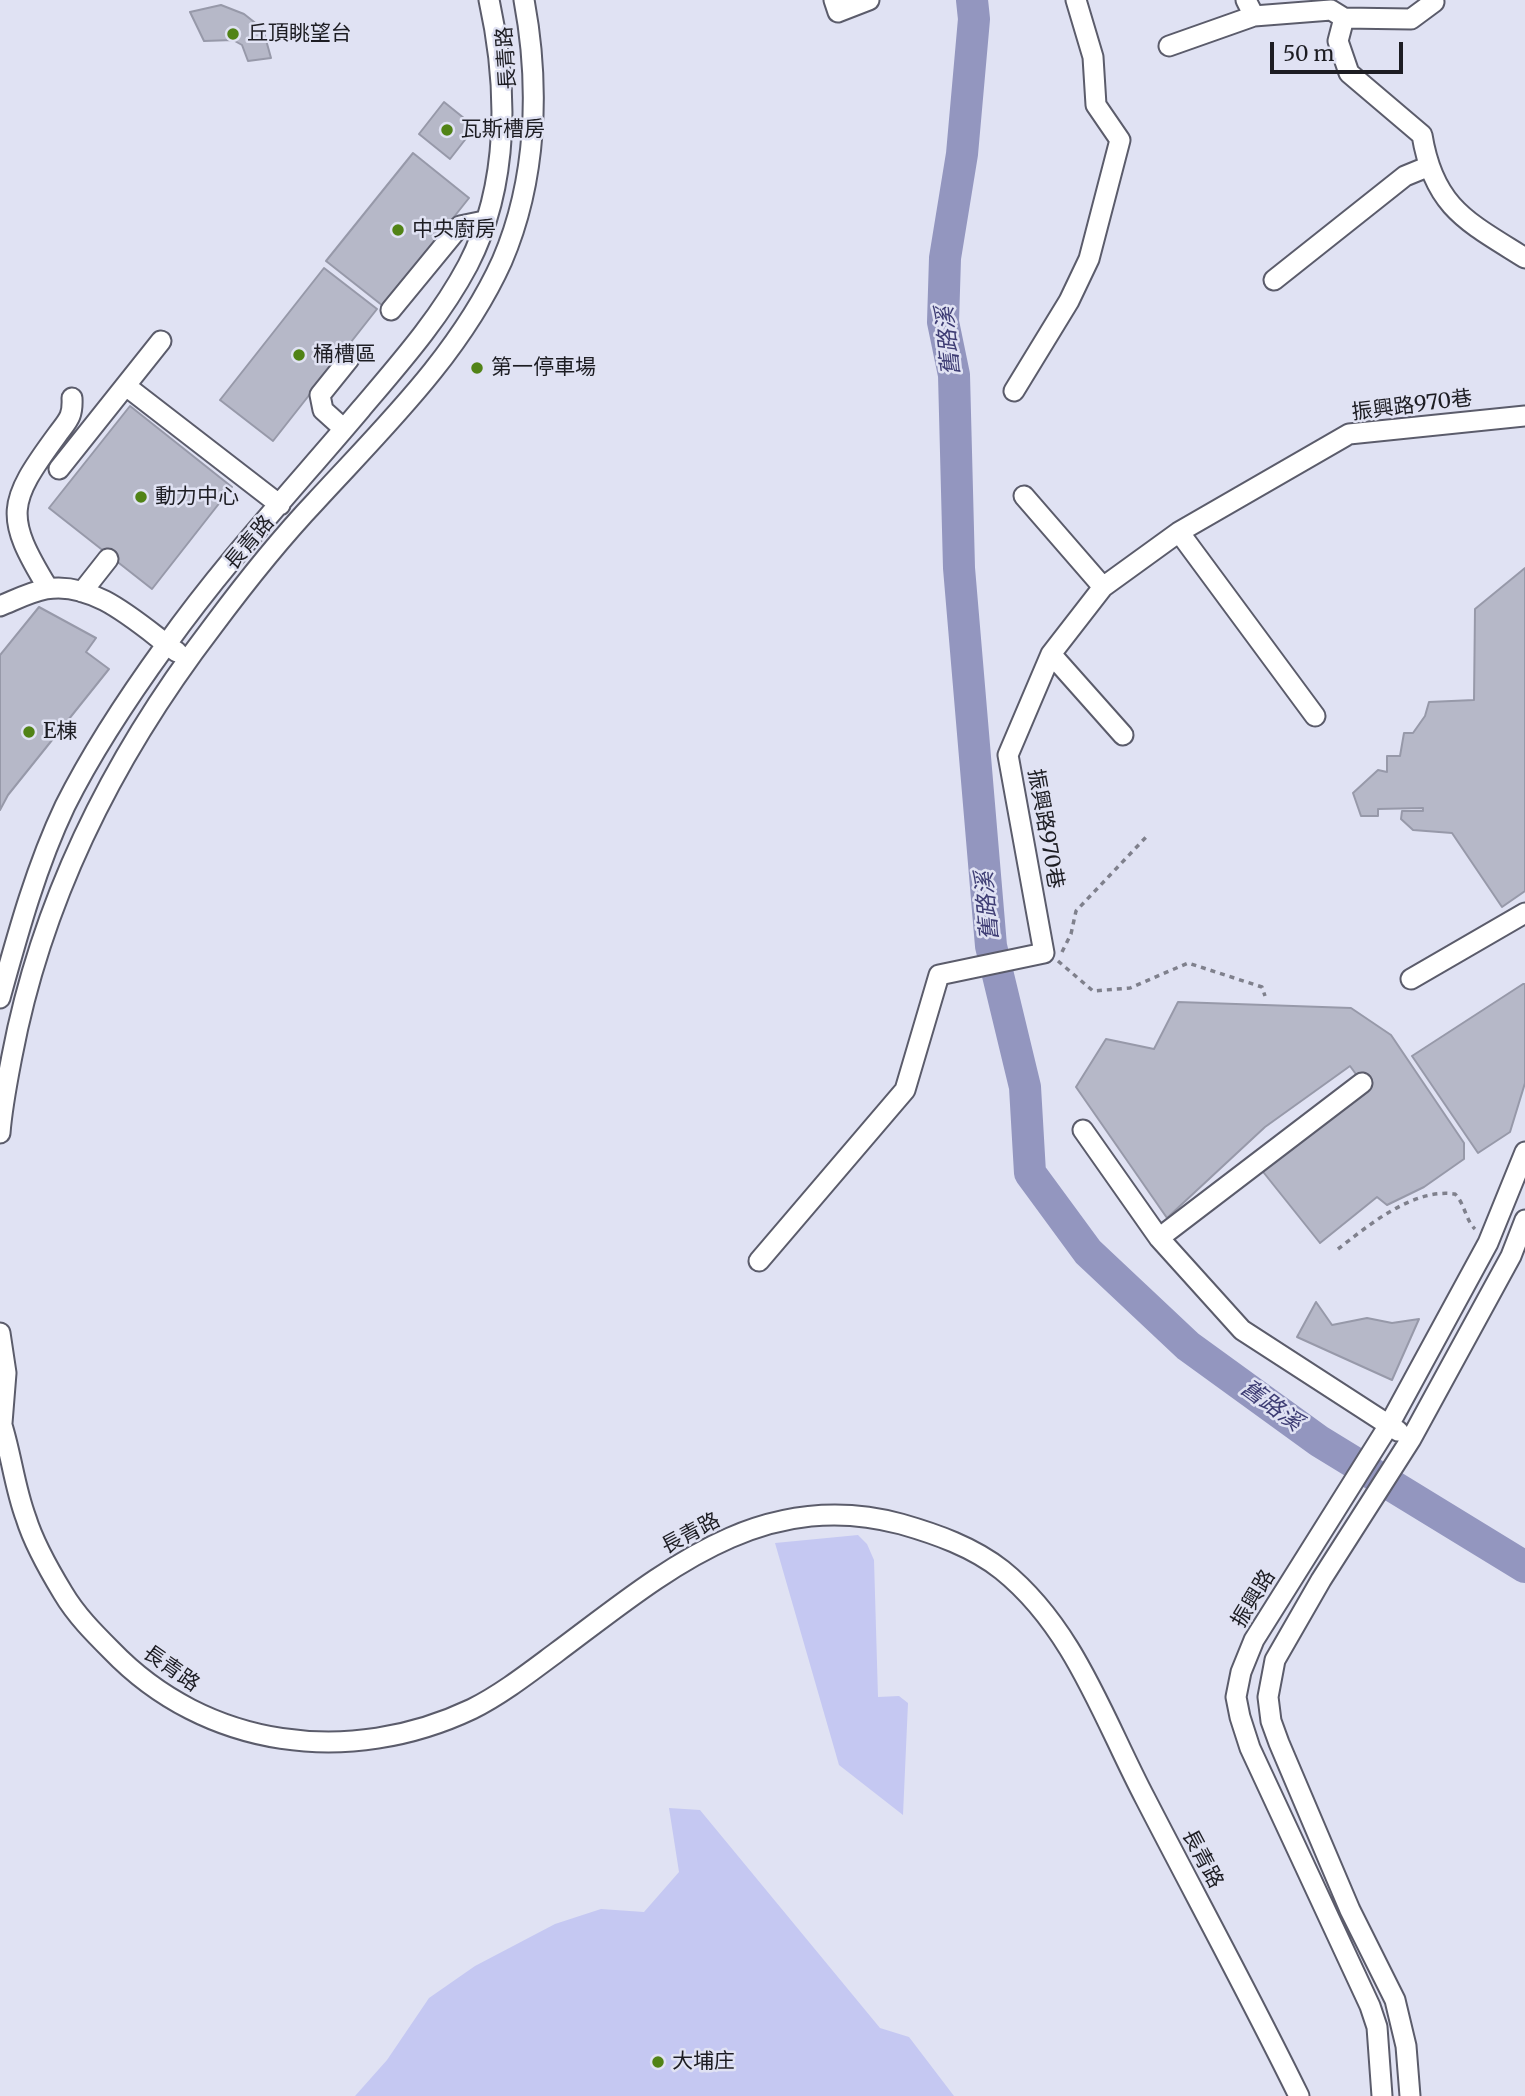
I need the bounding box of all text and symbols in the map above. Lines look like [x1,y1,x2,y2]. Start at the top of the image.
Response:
place label: 丘頂眺望台 [247,21,352,47]
marker: 丘頂眺望台 [225,26,241,42]
street label: 長青路 [492,26,522,90]
scale bar [1273,28,1406,72]
text: 50 m [1283,40,1334,67]
place label: 瓦斯槽房 [461,117,545,143]
marker: 瓦斯槽房 [439,122,455,138]
place label: 中央廚房 [412,217,496,243]
marker: 中央廚房 [390,222,406,238]
water label: 舊路溪 [932,305,966,377]
place label: 桶槽區 [313,342,376,368]
marker: 桶槽區 [291,347,307,363]
place label: 第一停車場 [491,355,596,381]
marker: 第一停車場 [469,360,485,376]
street label: 振興路970巷 [1350,386,1474,426]
place label: 動力中心 [155,484,239,510]
marker: 動力中心 [133,489,149,505]
street label: 長青路 [220,511,280,575]
place label: E棟 [43,719,77,745]
marker: E棟 [21,724,37,740]
street label: 振興路970巷 [1022,767,1068,891]
water label: 舊路溪 [971,870,1005,942]
water label: 舊路溪 [1235,1375,1307,1437]
street label: 長青路 [657,1508,725,1560]
street label: 振興路 [1227,1566,1281,1632]
street label: 長青路 [138,1641,204,1697]
street label: 長青路 [1176,1825,1228,1893]
place label: 大埔庄 [672,2049,735,2075]
marker: 大埔庄 [650,2054,666,2070]

